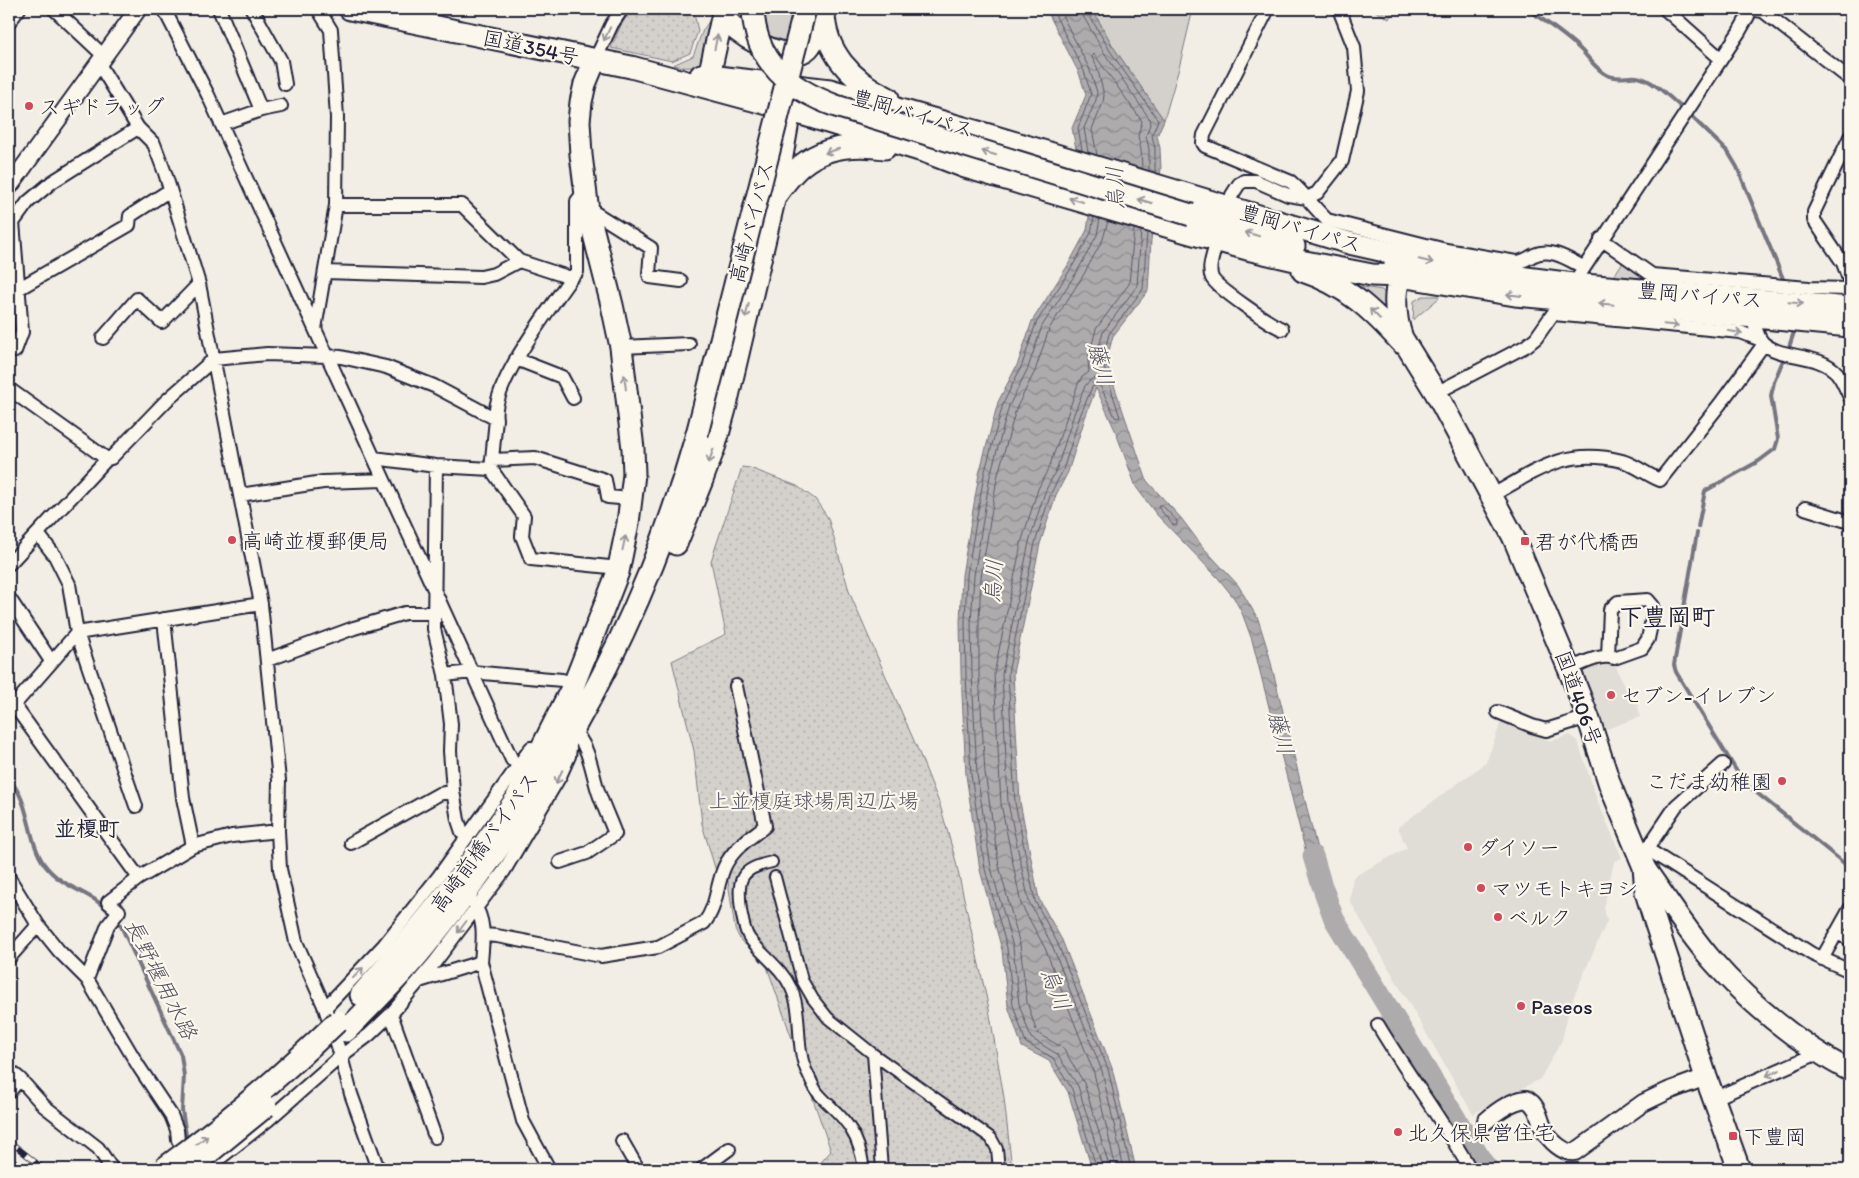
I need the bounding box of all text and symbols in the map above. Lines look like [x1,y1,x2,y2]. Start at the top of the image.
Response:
street label: 国道354号 [480,25,582,69]
one-way arrow [602,26,612,41]
one-way arrow [712,35,721,51]
street label: 豊岡バイパス [849,84,977,142]
place label: スギドラッグ [39,94,165,119]
marker: スギドラッグ [23,100,35,112]
one-way arrow [824,146,840,156]
one-way arrow [982,148,998,157]
street label: 高崎バイパス [724,158,778,286]
water label: 烏川 [1101,166,1129,210]
one-way arrow [1068,194,1084,204]
one-way arrow [1137,195,1153,205]
street label: 豊岡バイパス [1237,199,1365,257]
one-way arrow [1245,228,1261,238]
one-way arrow [1418,257,1434,267]
street label: 豊岡バイパス [1636,277,1764,313]
one-way arrow [1507,290,1523,300]
one-way arrow [1788,299,1804,308]
one-way arrow [1598,300,1614,309]
one-way arrow [742,303,751,319]
one-way arrow [1369,308,1381,320]
one-way arrow [1662,321,1678,330]
one-way arrow [1726,328,1742,338]
water label: 藤川 [1083,339,1119,389]
one-way arrow [620,374,630,390]
one-way arrow [706,448,715,463]
place label: 高崎並榎郵便局 [242,528,389,553]
place label: 君が代橋西 [1535,529,1640,554]
marker: 高崎並榎郵便局 [226,534,238,546]
marker: 君が代橋西 [1519,535,1531,547]
one-way arrow [620,536,629,552]
water label: 烏川 [978,558,1008,604]
district label: 下豊岡町 [1619,602,1715,631]
street label: 国道406号 [1550,647,1608,749]
place label: セブン-イレブン [1621,683,1776,708]
marker: セブン-イレブン [1605,689,1617,701]
water label: 藤川 [1263,708,1299,758]
street label: 高崎前橋バイパス [425,767,543,917]
one-way arrow [554,769,564,784]
place label: こだま幼稚園 [1646,769,1772,794]
marker: こだま幼稚園 [1776,775,1788,787]
park label: 上並榎庭球場周辺広場 [709,788,919,813]
district label: 並榎町 [54,815,120,842]
place label: ダイソー [1478,835,1560,860]
marker: ダイソー [1462,841,1474,853]
place label: マツモトキヨシ [1491,876,1638,901]
marker: マツモトキヨシ [1475,882,1487,894]
place label: ベルク [1508,905,1571,930]
marker: ベルク [1492,911,1504,923]
water label: 長野堰用水路 [119,914,204,1046]
one-way arrow [456,920,467,933]
water label: 烏川 [1036,964,1076,1014]
one-way arrow [352,967,364,979]
place label: Paseos [1531,994,1593,1019]
marker: Paseos [1515,1000,1527,1012]
one-way arrow [1766,1069,1781,1078]
place label: 北久保県営住宅 [1408,1120,1555,1145]
place label: 下豊岡 [1743,1124,1806,1149]
marker: 北久保県営住宅 [1392,1126,1404,1138]
marker: 下豊岡 [1727,1130,1739,1142]
one-way arrow [195,1134,208,1145]

